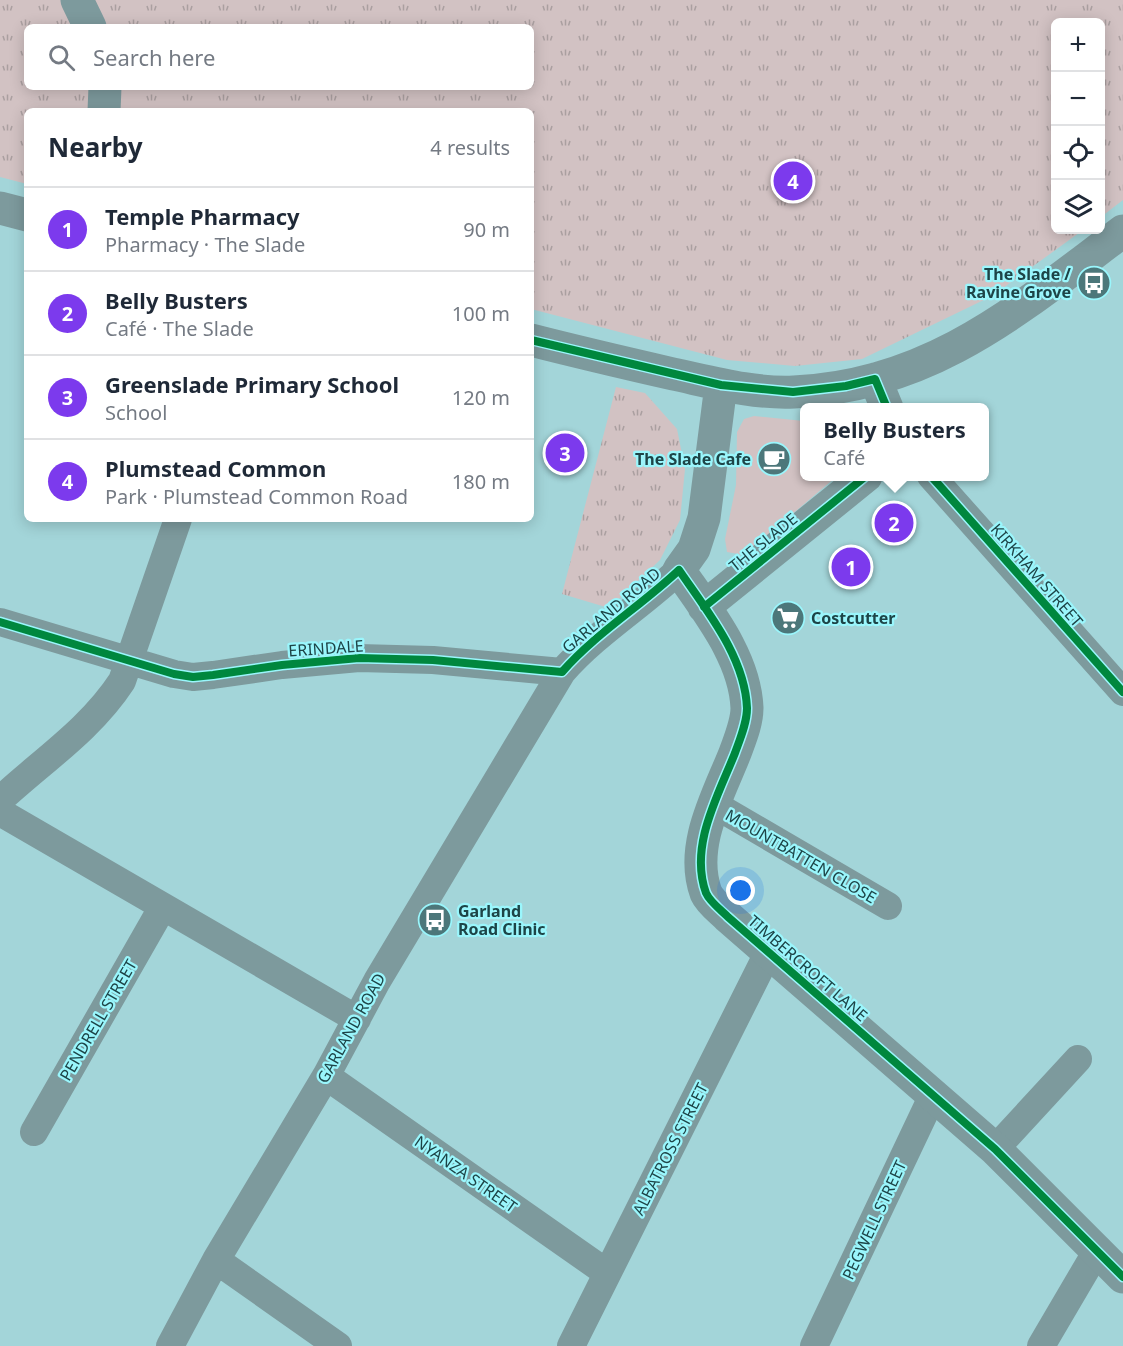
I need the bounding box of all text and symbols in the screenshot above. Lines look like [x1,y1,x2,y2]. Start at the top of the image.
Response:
map controls [1051,18,1105,234]
button: + [1051,18,1105,72]
search box [24,24,534,90]
icon: search [45,41,78,74]
text: Search here [93,42,215,72]
button: − [1051,72,1105,126]
button: locate [1051,126,1105,180]
text: Nearby [48,129,143,165]
text: 4 results [430,134,510,161]
pin: 4 [774,158,812,204]
button: layers [1051,180,1105,234]
text: Temple Pharmacy [105,201,300,231]
text: 1 [62,216,73,243]
text: 90 m [463,216,510,243]
text: Pharmacy · The Slade [105,231,305,258]
place label: The Slade / Ravine Grove [966,263,1071,303]
bus stop icon: The Slade / Ravine Grove [1076,265,1112,301]
text: Belly Busters [105,285,248,315]
text: 2 [62,300,73,327]
text: 100 m [452,300,510,327]
text: Café · The Slade [105,315,254,342]
text: Greenslade Primary School [105,369,399,399]
text: 3 [62,384,73,411]
text: 120 m [452,384,510,411]
text: School [105,399,167,426]
popup [800,403,989,481]
text: Belly Busters [823,414,966,444]
pin: 3 [546,430,584,476]
cafe icon: The Slade Cafe [756,441,792,477]
text: Café [823,444,865,471]
place label: The Slade Cafe [635,448,751,470]
text: Plumstead Common [105,453,326,483]
text: 4 [62,468,73,495]
text: 180 m [452,468,510,495]
text: Park · Plumstead Common Road [105,483,408,510]
pin: 2 [874,500,914,546]
street label: THE SLADE [724,508,802,576]
street label: KIRKHAM STREET [986,519,1088,631]
pin: 1 [832,544,870,590]
street label: GARLAND ROAD [557,562,665,658]
supermarket icon: Costcutter [770,600,806,636]
place label: Costcutter [811,607,896,629]
street label: ERINDALE [288,634,364,662]
street label: MOUNTBATTEN CLOSE [721,804,881,908]
your location [726,876,755,905]
place label: Garland Road Clinic [458,900,546,940]
bus stop icon: Garland Road Clinic [417,902,453,938]
street label: TIMBERCROFT LANE [744,910,872,1026]
street label: PENDRELL STREET [54,955,142,1085]
street label: GARLAND ROAD [312,969,390,1087]
street label: ALBATROSS STREET [627,1079,713,1219]
street label: NYANZA STREET [410,1130,522,1218]
street label: PEGWELL STREET [837,1157,911,1283]

